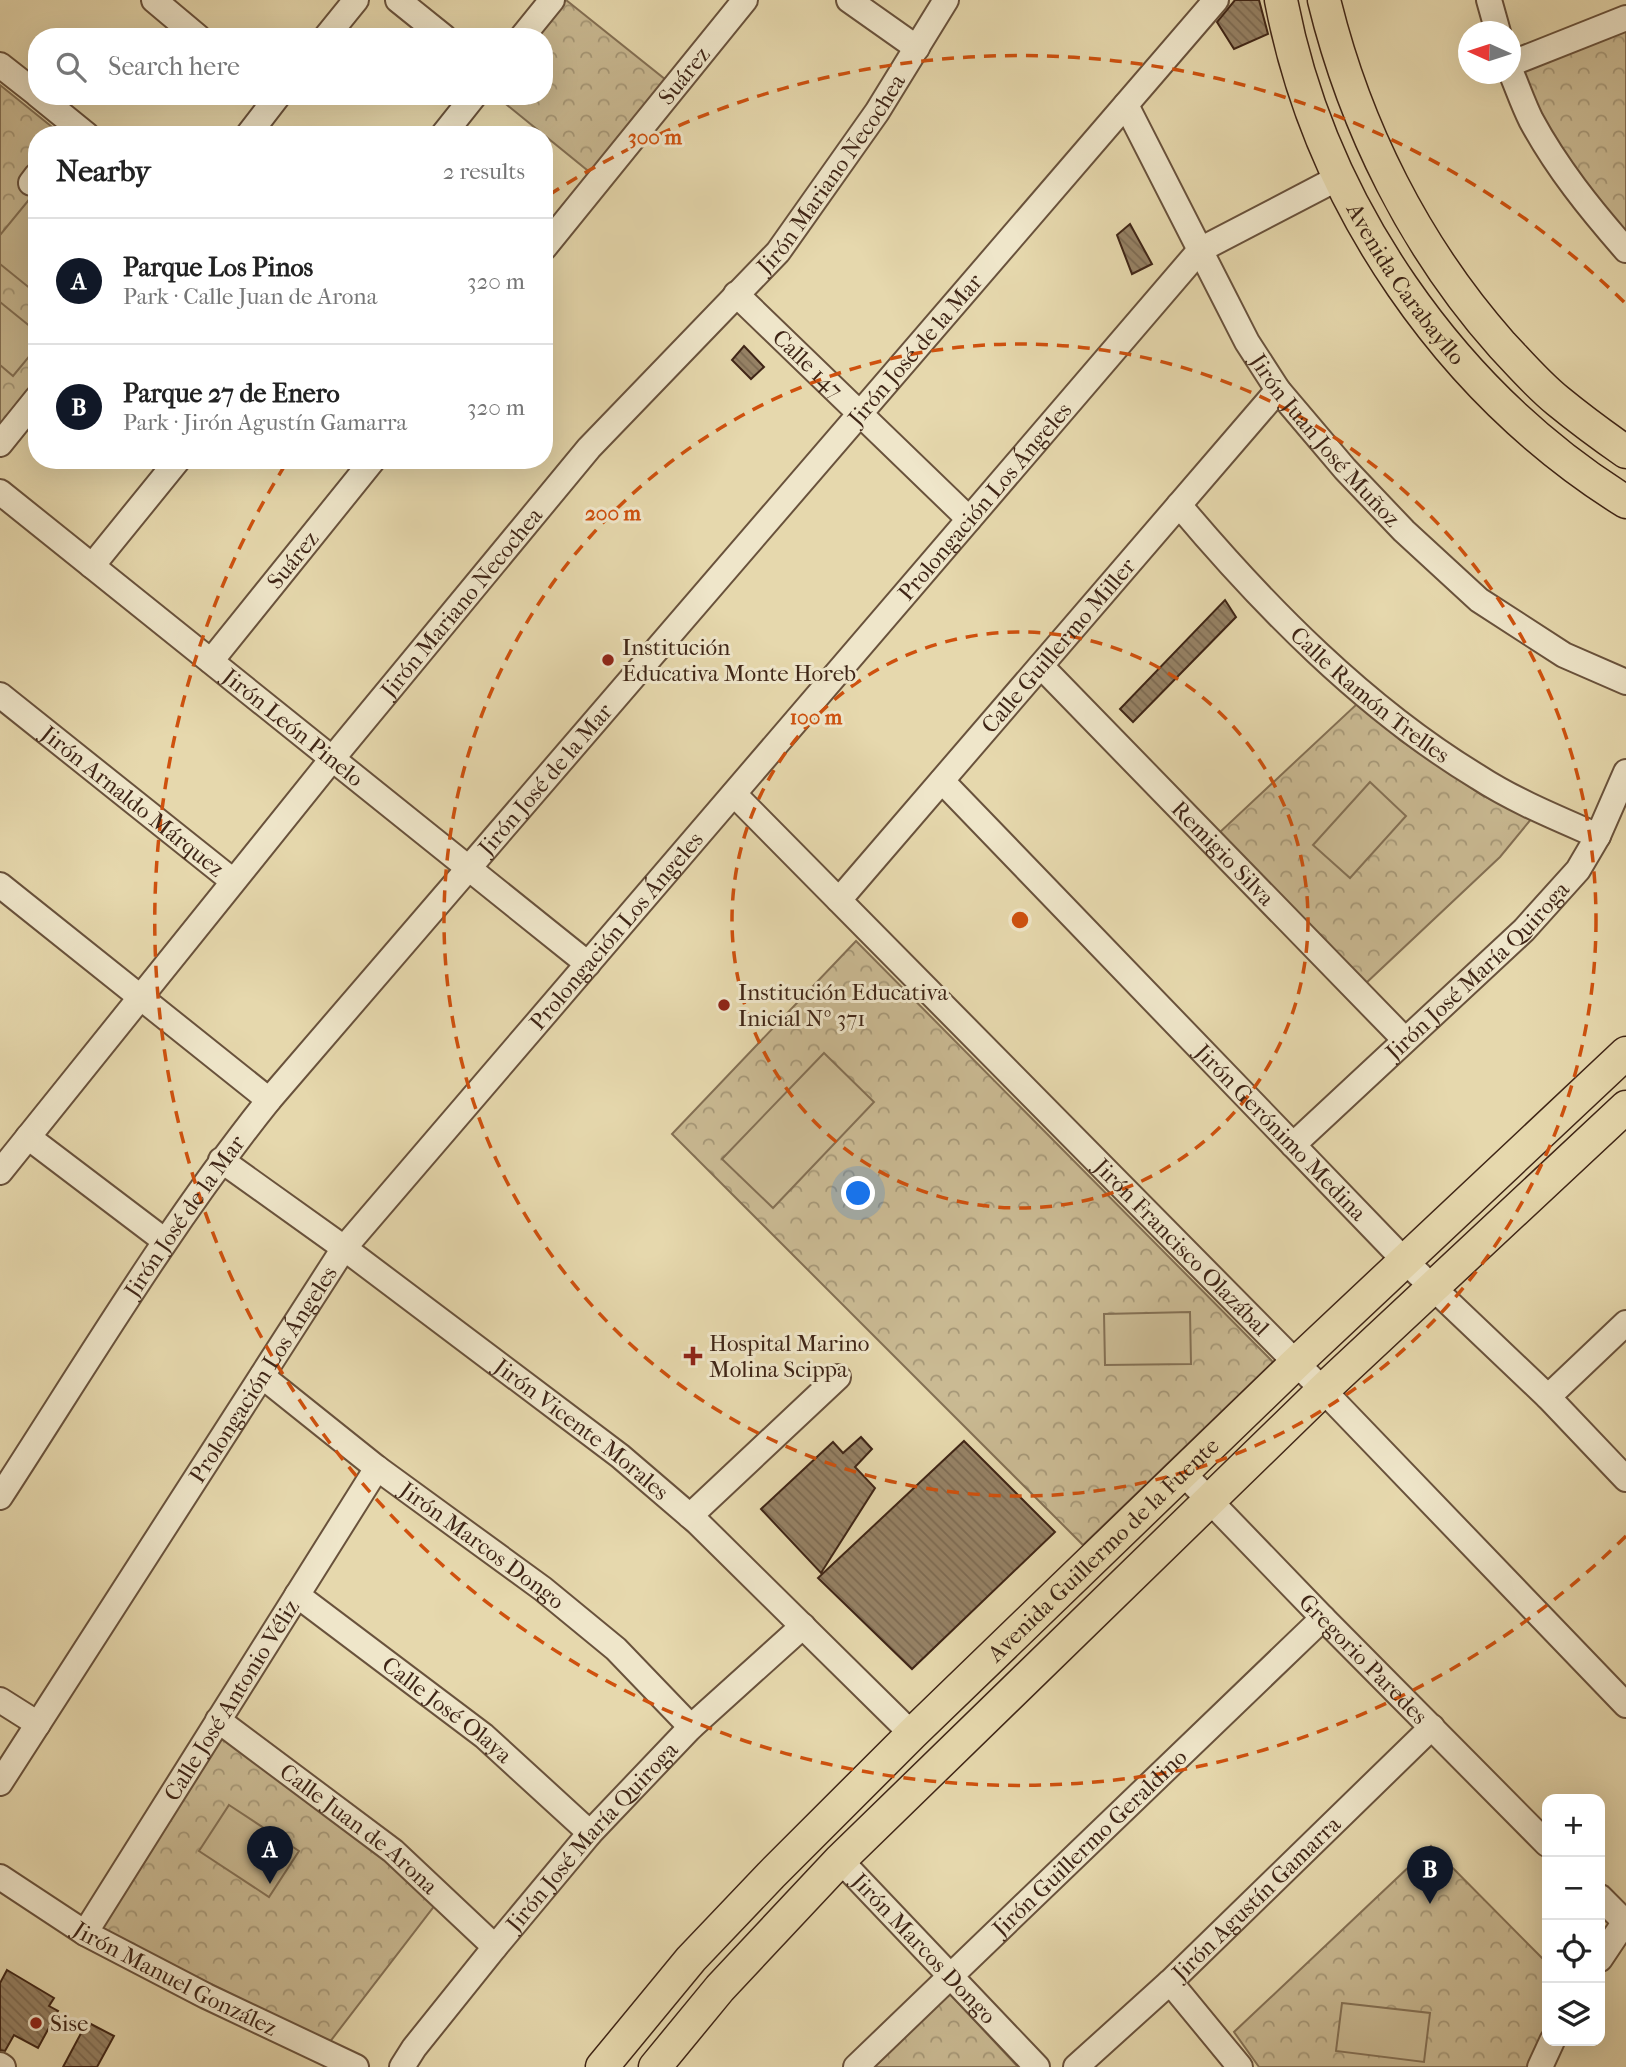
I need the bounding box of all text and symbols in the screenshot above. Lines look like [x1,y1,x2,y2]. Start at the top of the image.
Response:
north arrow [1458,21,1521,84]
search box [28,28,553,105]
street label: Suárez [653,41,716,110]
icon: search [52,48,90,86]
text: Search here [108,51,240,82]
street label: Jirón Mariano Necochea [750,69,911,281]
text: 300 m [628,125,682,149]
text: Nearby [56,154,151,189]
text: 2 results [443,158,525,185]
street label: Avenida Carabayllo [1340,198,1470,370]
text: Parque Los Pinos [123,252,313,283]
text: A [72,268,86,295]
text: 320 m [467,268,525,295]
street label: Jirón José de la Mar [841,268,988,433]
text: Park · Calle Juan de Arona [123,283,377,310]
street label: Calle 147 [767,324,848,404]
street label: Jirón Juan José Muñoz [1243,347,1406,533]
text: Parque 27 de Enero [123,378,340,409]
text: B [72,394,86,421]
text: 320 m [467,394,525,421]
street label: Prolongación Los Ángeles [892,397,1077,606]
text: Park · Jirón Agustín Gamarra [123,409,407,436]
text: 200 m [585,501,642,525]
street label: Jirón Mariano Necochea [374,502,548,705]
street label: Suárez [262,526,324,595]
street label: Calle Guillermo Miller [976,553,1141,739]
street label: Calle Ramón Trelles [1285,621,1455,769]
place label: Institución Educativa Monte Horeb [622,634,856,687]
marker: Institución Educativa Monte Horeb [600,652,616,668]
street label: Jirón León Pinelo [215,662,369,792]
street label: Jirón José de la Mar [471,698,618,863]
text: 100 m [790,705,843,729]
street label: Jirón Arnaldo Márquez [34,719,229,883]
street label: Remigio Silva [1166,795,1280,912]
street label: Prolongación Los Ángeles [524,826,709,1036]
street label: Jirón José María Quiroga [1379,876,1575,1067]
centre of rings [1008,908,1032,932]
place label: Institución Educativa Inicial Nº 371 [738,979,948,1032]
marker: Institución Educativa Inicial Nº 371 [716,997,732,1013]
street label: Jirón Gerónimo Medina [1188,1037,1372,1227]
street label: Jirón José de la Mar [118,1130,251,1304]
street label: Jirón Francisco Olazábal [1087,1152,1275,1342]
your location [841,1176,875,1210]
street label: Prolongación Los Ángeles [184,1261,343,1488]
place label: Hospital Marino Molina Scippa [709,1330,869,1383]
marker: Hospital Marino Molina Scippa [683,1346,703,1366]
street label: Jirón Vicente Morales [487,1352,674,1506]
street label: Avenida Guillermo de la Fuente [982,1432,1225,1668]
street label: Jirón Marcos Dongo [393,1475,570,1615]
street label: Gregorio Paredes [1293,1588,1433,1730]
street label: Calle José Antonio Véliz [158,1595,305,1806]
street label: Calle José Olaya [377,1651,518,1769]
street label: Jirón José María Quiroga [499,1736,684,1939]
street label: Jirón Guillermo Geraldino [986,1743,1193,1944]
street label: Calle Juan de Arona [274,1758,443,1900]
map controls [1542,1794,1605,2046]
button: + [1542,1794,1605,1857]
street label: Jirón Agustín Gamarra [1165,1810,1346,1988]
pin: A [247,1826,293,1884]
pin: B [1407,1846,1453,1904]
button: − [1542,1857,1605,1920]
street label: Jirón Marcos Dongo [844,1866,1002,2030]
street label: Jirón Manuel González [66,1915,281,2042]
button: locate [1542,1920,1605,1983]
button: layers [1542,1983,1605,2046]
place label: Sise [50,2010,88,2037]
marker: Sise [28,2015,44,2031]

